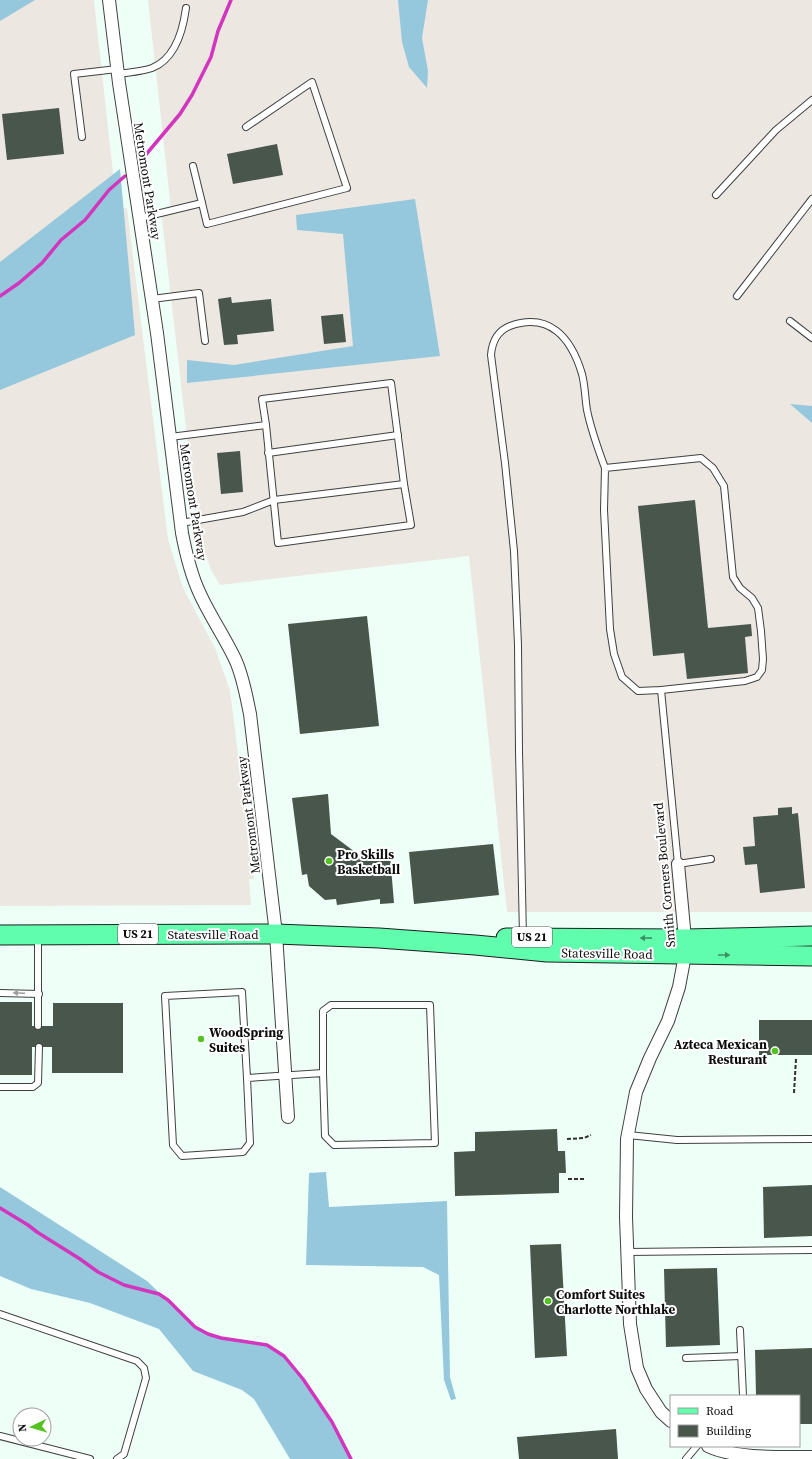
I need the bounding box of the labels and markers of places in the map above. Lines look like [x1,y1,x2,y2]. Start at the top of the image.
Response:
place label: Pro Skills Basketball [337,846,400,878]
marker: Pro Skills Basketball [324,856,334,866]
place label: WoodSpring Suites [209,1024,283,1056]
marker: WoodSpring Suites [196,1034,206,1044]
place label: Azteca Mexican Resturant [674,1036,767,1068]
marker: Azteca Mexican Resturant [770,1046,780,1056]
place label: Comfort Suites Charlotte Northlake [556,1286,675,1318]
marker: Comfort Suites Charlotte Northlake [543,1296,553,1306]

